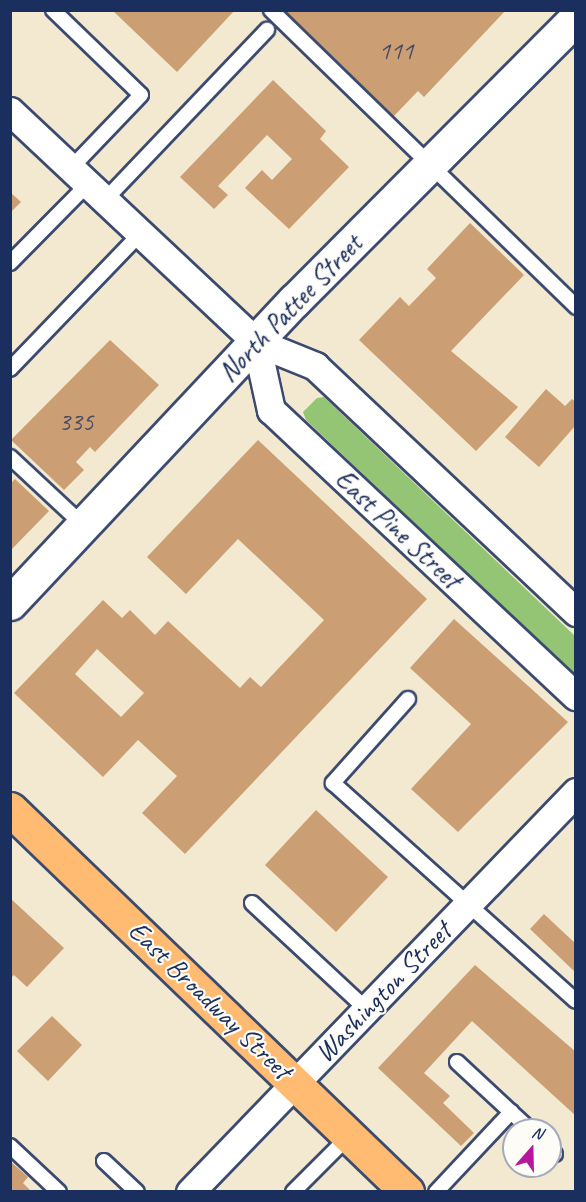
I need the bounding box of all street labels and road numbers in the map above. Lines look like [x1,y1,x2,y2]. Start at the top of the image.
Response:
street label: North Pattee Street [210,227,370,389]
street label: East Pine Street [328,462,468,596]
street label: East Broadway Street [122,914,298,1086]
street label: Washington Street [308,915,458,1069]

